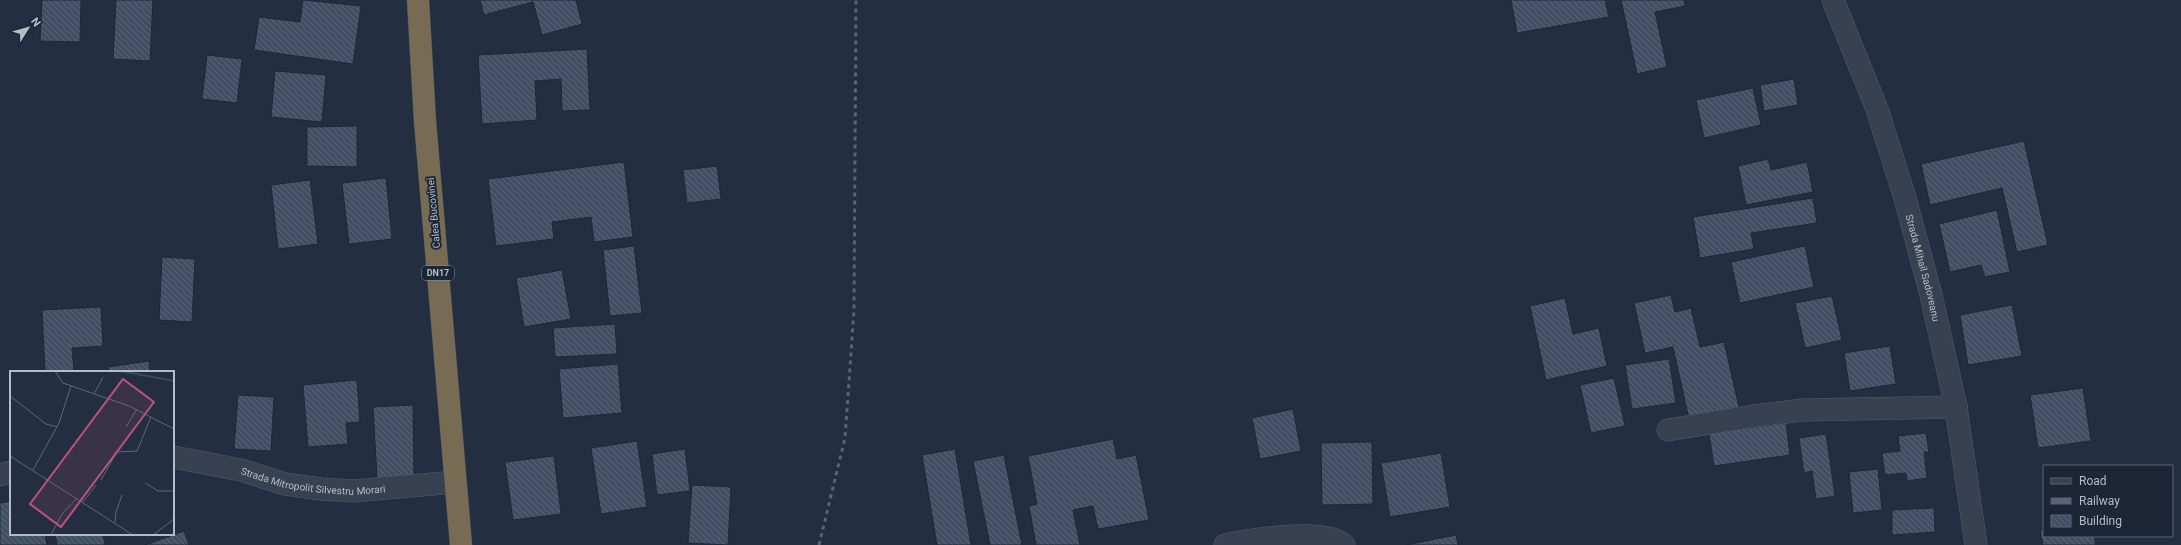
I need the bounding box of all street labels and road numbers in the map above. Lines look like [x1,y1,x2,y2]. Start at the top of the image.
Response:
street label: Calea Bucovinei [425,177,442,249]
street label: Strada Mihail Sadoveanu [1904,213,1942,323]
road number: DN17 [422,266,454,280]
street label: Strada Mitropolit Silvestru Morari [240,465,386,497]

